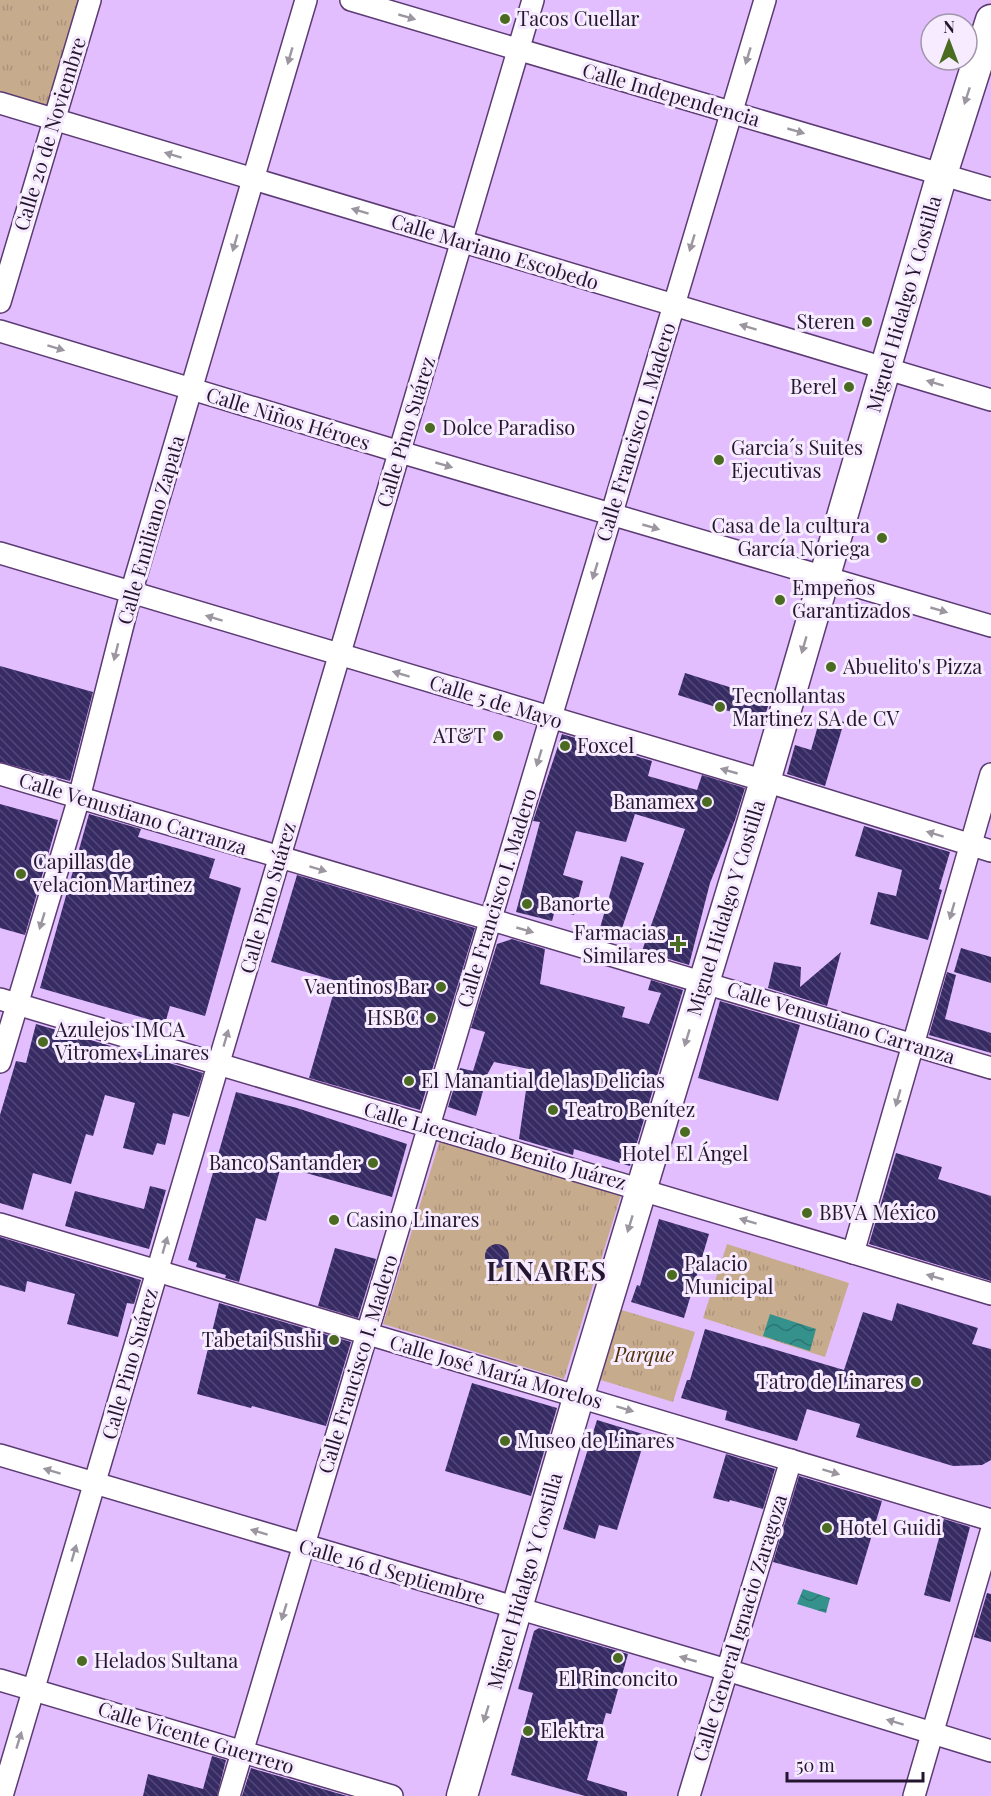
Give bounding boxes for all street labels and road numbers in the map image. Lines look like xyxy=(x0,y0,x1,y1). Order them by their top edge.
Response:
street label: Calle 20 de Noviembre xyxy=(6,33,91,234)
street label: Calle Independencia xyxy=(580,55,763,132)
street label: Miguel Hidalgo Y Costilla xyxy=(859,192,946,415)
street label: Calle Mariano Escobedo xyxy=(388,206,603,295)
street label: Calle Francisco I. Madero xyxy=(588,319,681,544)
street label: Calle Pino Suárez xyxy=(369,353,440,510)
street label: Calle Niños Héroes xyxy=(203,380,374,455)
street label: Calle Emiliano Zapata xyxy=(110,432,190,627)
street label: Calle 5 de Mayo xyxy=(427,668,566,734)
street label: Calle Venustiano Carranza xyxy=(16,765,251,860)
street label: Calle Francisco I. Madero xyxy=(449,785,542,1010)
street label: Miguel Hidalgo Y Costilla xyxy=(679,796,770,1019)
street label: Calle Pino Suárez xyxy=(232,819,301,976)
street label: Calle Venustiano Carranza xyxy=(724,974,959,1069)
street label: Calle Licenciado Benito Juárez xyxy=(361,1094,630,1195)
street label: Calle Francisco I. Madero xyxy=(310,1251,403,1476)
street label: Calle Pino Suárez xyxy=(94,1285,163,1442)
street label: Calle José María Morelos xyxy=(387,1327,606,1414)
street label: Miguel Hidalgo Y Costilla xyxy=(480,1469,567,1692)
street label: Calle General Ignacio Zaragoza xyxy=(685,1491,792,1764)
street label: Calle 16 d Septiembre xyxy=(296,1531,489,1610)
street label: Calle Vicente Guerrero xyxy=(95,1694,298,1779)

